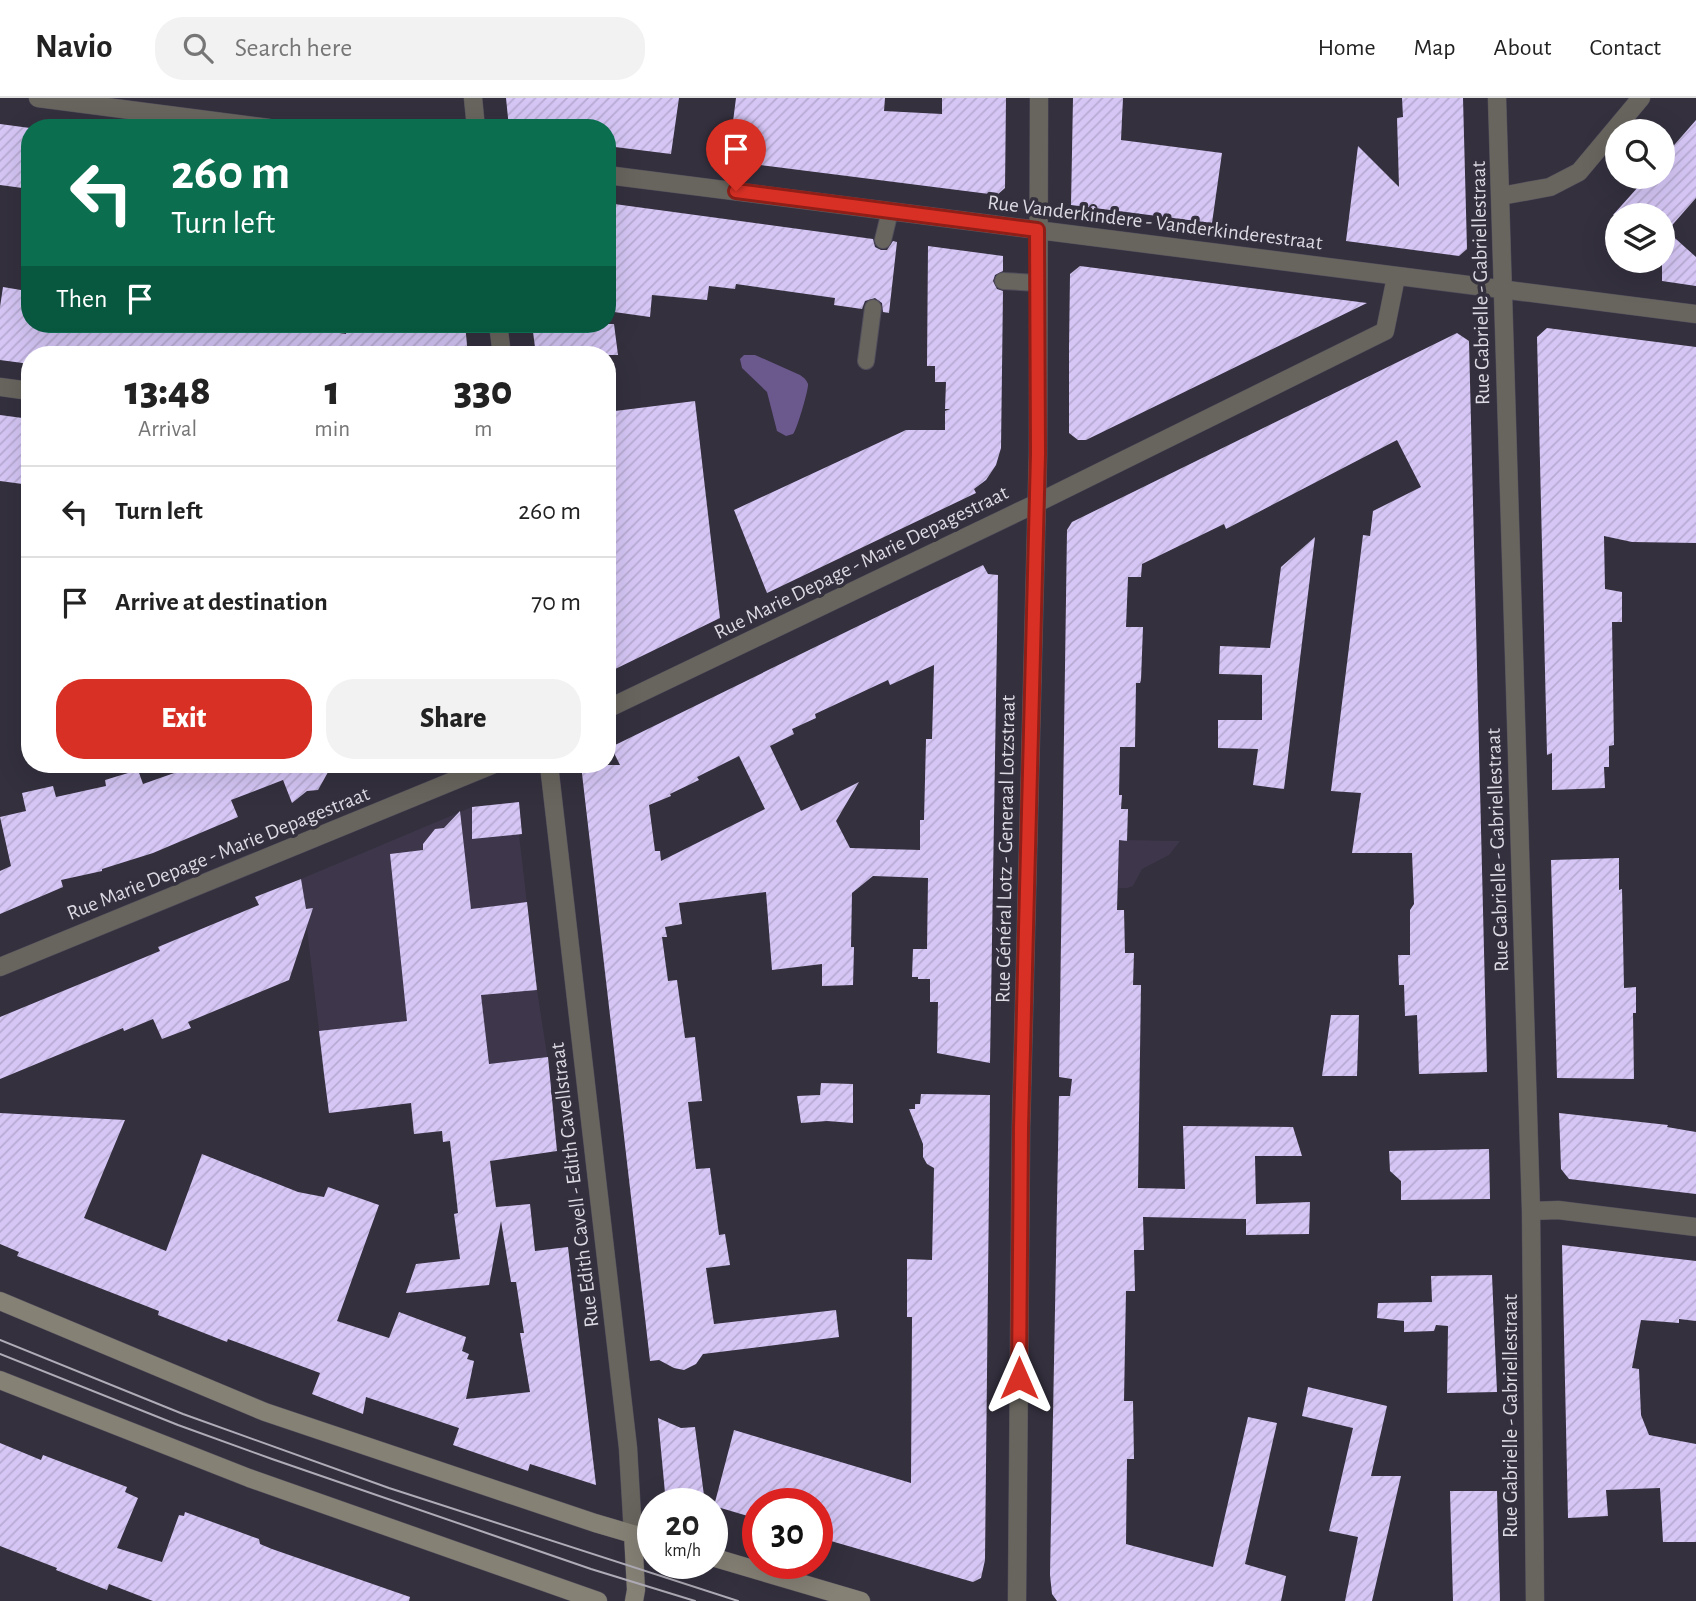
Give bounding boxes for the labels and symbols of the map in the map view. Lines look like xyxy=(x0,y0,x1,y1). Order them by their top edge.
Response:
pin xyxy=(706,119,766,191)
street label: Rue Gabrielle - Gabriellestraat xyxy=(1468,160,1493,405)
street label: Rue Vanderkindere - Vanderkinderestraat xyxy=(986,192,1324,254)
street label: Rue Marie Depage - Marie Depagestraat xyxy=(711,482,1012,643)
street label: Rue Général Lotz - Generaal Lotzstraat xyxy=(992,694,1019,1003)
street label: Rue Gabrielle - Gabriellestraat xyxy=(1483,727,1512,972)
street label: Rue Marie Depage - Marie Depagestraat xyxy=(64,783,373,924)
street label: Rue Edith Cavell - Edith Cavellstraat xyxy=(547,1041,602,1329)
street label: Rue Gabrielle - Gabriellestraat xyxy=(1500,1294,1521,1538)
position arrow xyxy=(982,1341,1056,1415)
speed limit sign: 30 xyxy=(742,1488,833,1579)

